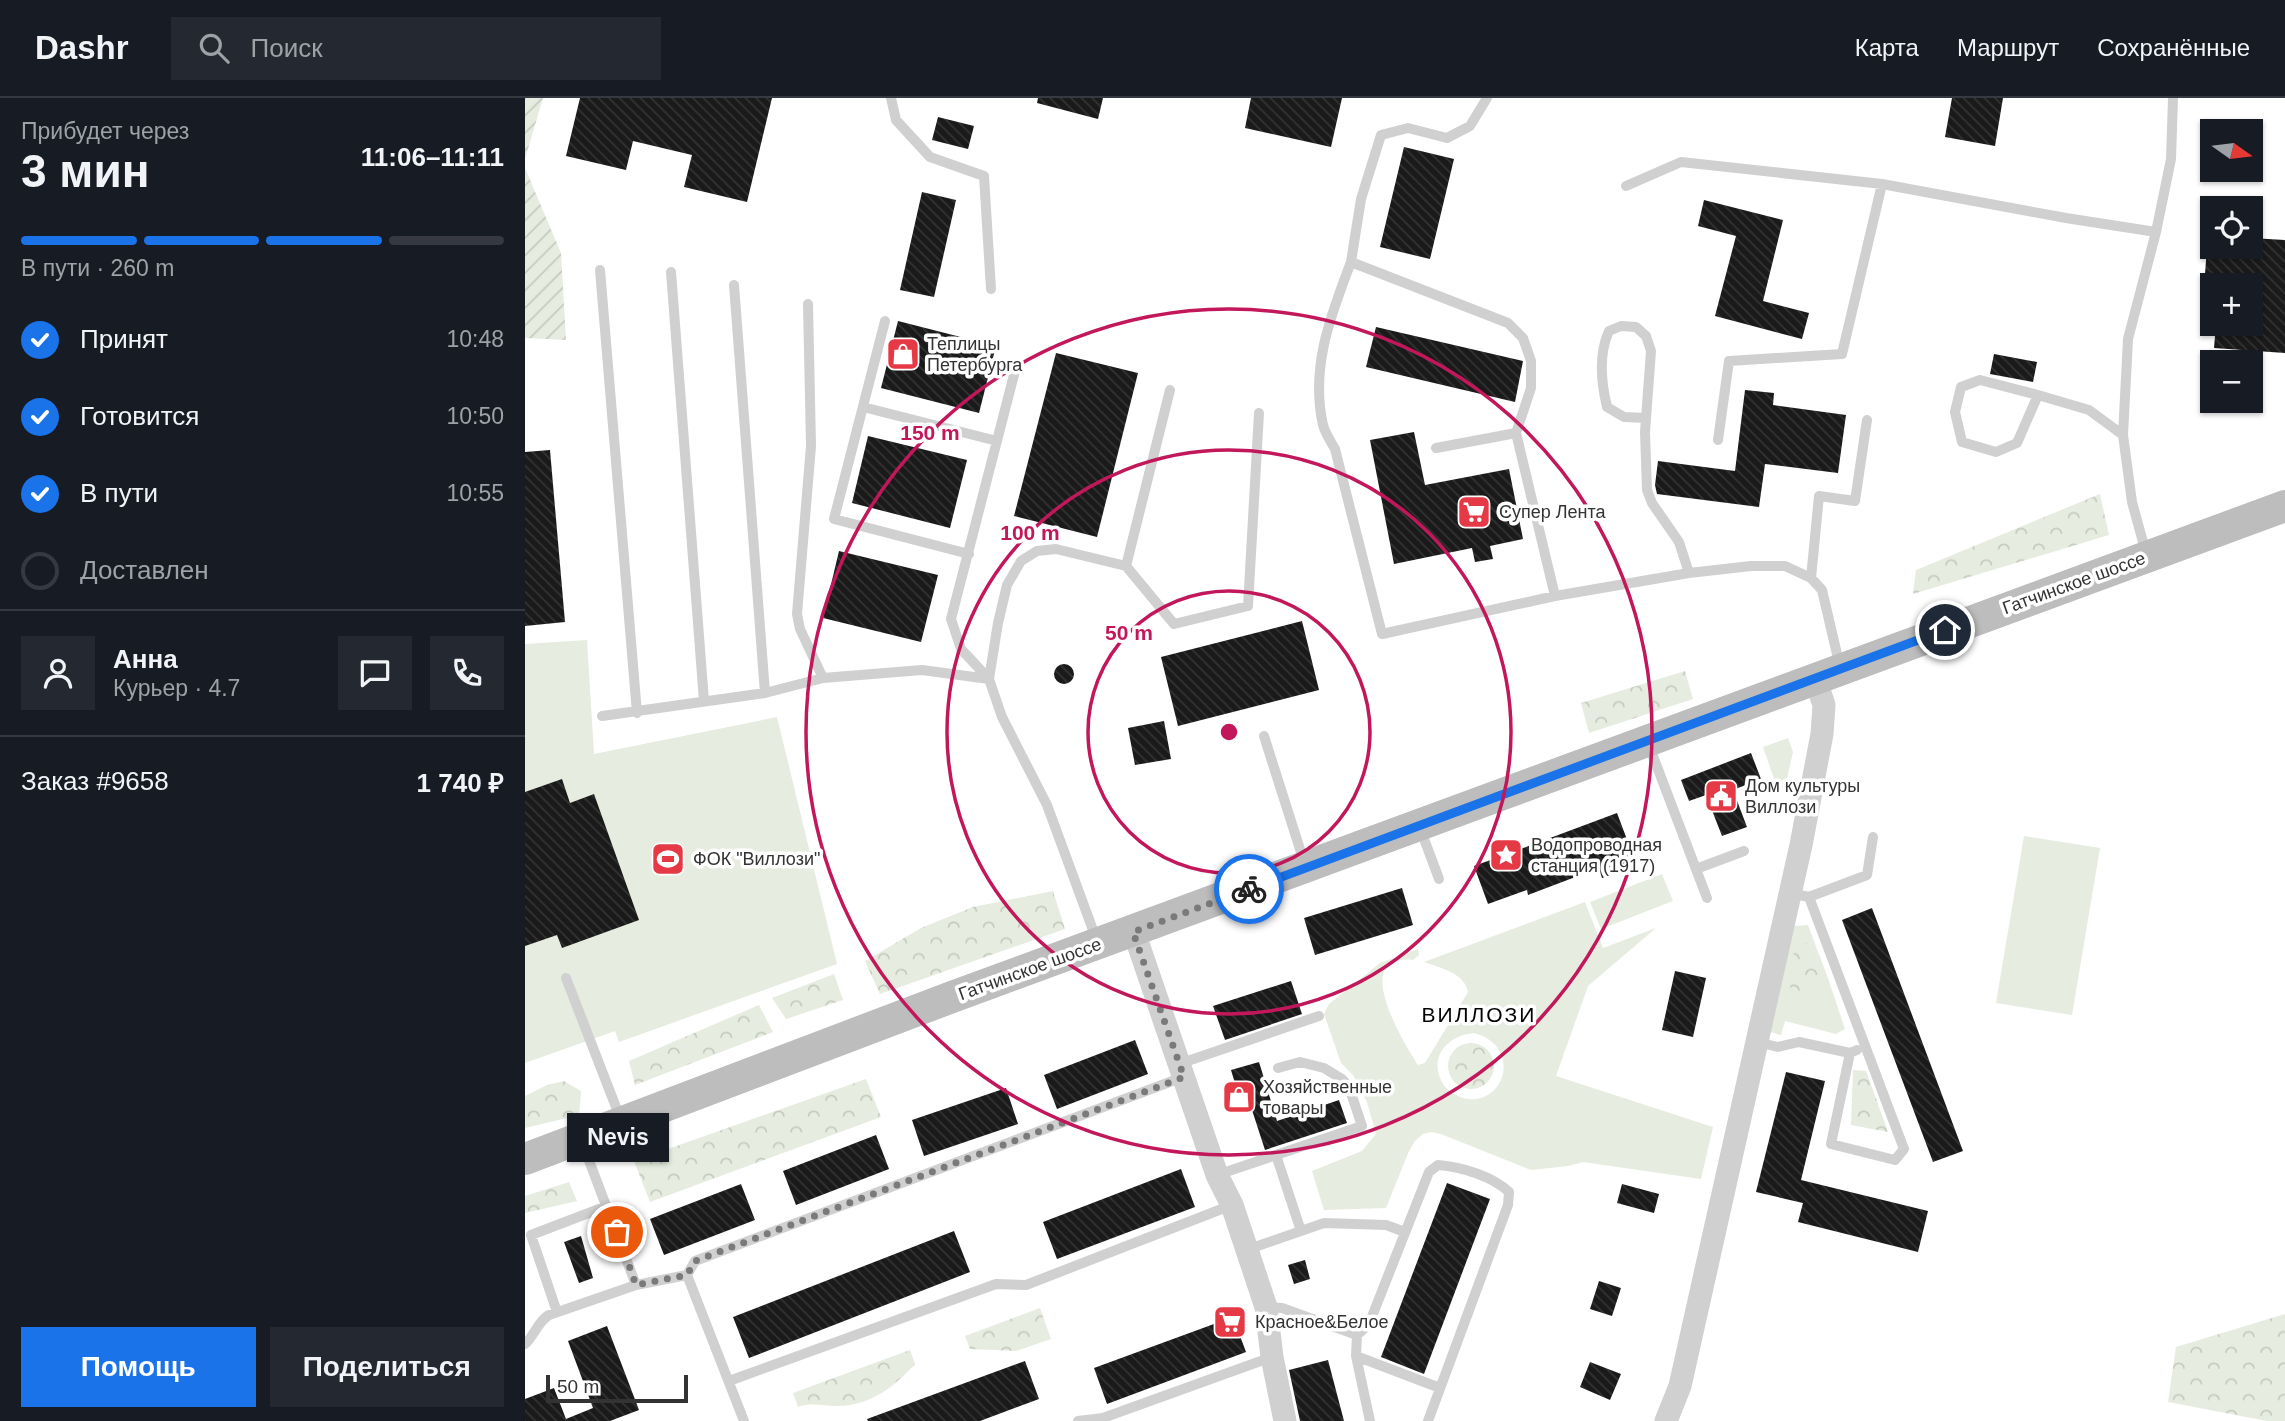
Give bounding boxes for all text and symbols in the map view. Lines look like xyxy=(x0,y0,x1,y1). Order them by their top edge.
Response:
search box xyxy=(171,17,661,80)
text: Dashr xyxy=(35,29,129,66)
icon: search xyxy=(195,29,233,67)
text: Поиск xyxy=(251,33,323,63)
text: Карта xyxy=(1855,34,1919,61)
text: Маршрут xyxy=(1957,34,2059,61)
text: Сохранённые xyxy=(2097,34,2250,61)
text: Прибудет через xyxy=(21,118,189,144)
north arrow xyxy=(2200,119,2263,182)
map controls xyxy=(2200,119,2263,413)
text: 11:06–11:11 xyxy=(361,142,504,172)
text: 3 мин xyxy=(21,145,149,197)
button: locate xyxy=(2200,196,2263,259)
text: В пути · 260 m xyxy=(21,255,174,281)
button: + xyxy=(2200,273,2263,336)
icon: check xyxy=(21,321,59,359)
text: Принят xyxy=(80,324,168,354)
text: 10:48 xyxy=(446,326,504,352)
place label: Теплицы Петербурга xyxy=(927,334,1023,375)
shop icon: Теплицы Петербурга xyxy=(884,335,922,373)
button: − xyxy=(2200,350,2263,413)
icon: check xyxy=(21,398,59,436)
text: Готовится xyxy=(80,401,199,431)
text: 10:50 xyxy=(446,403,504,429)
text: 150 m xyxy=(900,421,960,444)
icon: check xyxy=(21,475,59,513)
text: В пути xyxy=(80,478,158,508)
text: 10:55 xyxy=(446,480,504,506)
supermarket icon: Супер Лента xyxy=(1455,493,1493,531)
place label: Супер Лента xyxy=(1499,502,1607,522)
text: 100 m xyxy=(1000,521,1060,544)
street label: Гатчинское шоссе xyxy=(2000,548,2148,618)
text: Доставлен xyxy=(80,555,209,585)
pin xyxy=(1915,600,1975,660)
icon: home xyxy=(1926,611,1964,649)
text: 50 m xyxy=(1105,621,1153,644)
button: person xyxy=(21,636,95,710)
button: chat xyxy=(338,636,412,710)
button: phone xyxy=(430,636,504,710)
text: Анна xyxy=(113,644,178,674)
text: Курьер · 4.7 xyxy=(113,675,240,701)
centre of rings xyxy=(1217,720,1241,744)
text: Заказ #9658 xyxy=(21,766,169,796)
text: 1 740 ₽ xyxy=(417,768,504,798)
place label: Дом культуры Виллози xyxy=(1745,776,1860,817)
public building icon: Дом культуры Виллози xyxy=(1702,777,1740,815)
place label: Водопроводная станция (1917) xyxy=(1531,835,1662,876)
place icon: Водопроводная станция (1917) xyxy=(1487,836,1525,874)
sports icon: ФОК "Виллози" xyxy=(649,840,687,878)
place label: ФОК "Виллози" xyxy=(693,849,820,869)
courier xyxy=(1214,854,1284,924)
icon: bike xyxy=(1230,870,1268,908)
street label: Гатчинское шоссе xyxy=(956,934,1104,1004)
district label: ВИЛЛОЗИ xyxy=(1422,1003,1536,1026)
place label: Хозяйственные товары xyxy=(1263,1077,1392,1118)
shop icon: Хозяйственные товары xyxy=(1220,1078,1258,1116)
callout: Nevis xyxy=(566,1113,668,1162)
text: Nevis xyxy=(587,1124,649,1150)
pin xyxy=(587,1202,647,1262)
icon: bag xyxy=(598,1213,636,1251)
supermarket icon: Красное&Белое xyxy=(1211,1303,1249,1341)
place label: Красное&Белое xyxy=(1255,1312,1388,1332)
button: Помощь xyxy=(21,1327,256,1407)
button: Поделиться xyxy=(270,1327,504,1407)
scale bar xyxy=(546,1372,688,1404)
text: 50 m xyxy=(557,1376,599,1397)

